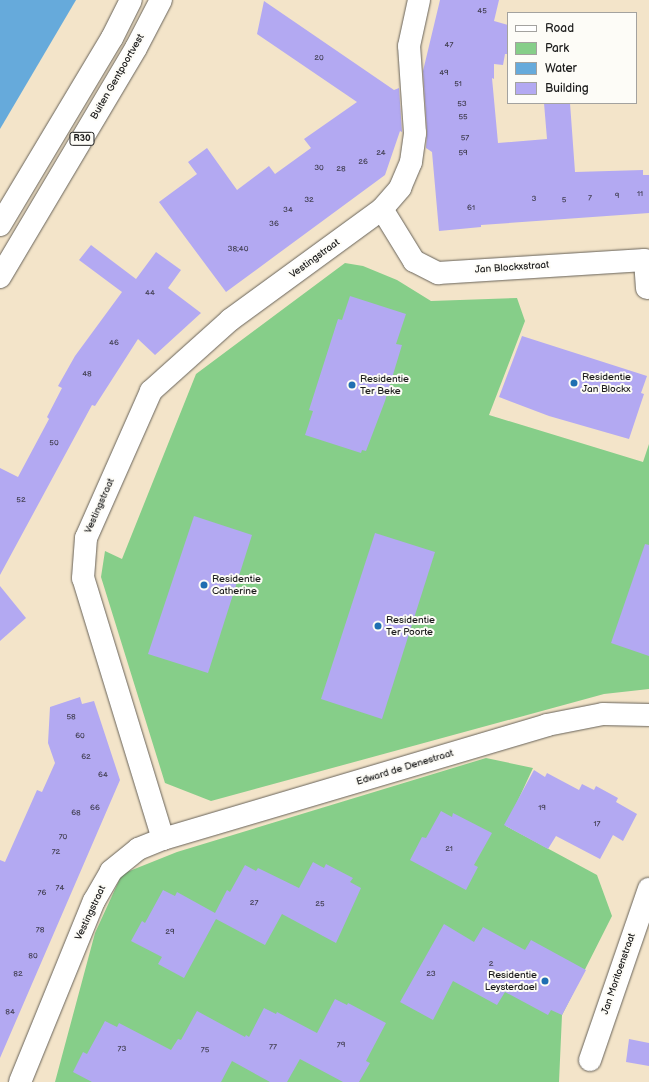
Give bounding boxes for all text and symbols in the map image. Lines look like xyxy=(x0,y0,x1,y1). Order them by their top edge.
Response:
house number: 45 xyxy=(477,6,487,16)
legend xyxy=(507,12,637,104)
text: Road xyxy=(545,21,574,36)
street label: Buiten Gentpoortvest xyxy=(89,32,147,122)
house number: 47 xyxy=(445,40,453,50)
text: Park xyxy=(545,41,569,56)
house number: 20 xyxy=(314,53,324,63)
text: Water xyxy=(545,61,577,76)
house number: 49 xyxy=(439,68,449,78)
house number: 51 xyxy=(454,79,462,89)
text: Building xyxy=(545,81,589,96)
house number: 53 xyxy=(457,99,467,109)
house number: 55 xyxy=(458,112,468,122)
road number: R30 xyxy=(69,132,95,146)
house number: 57 xyxy=(461,133,469,143)
house number: 24 xyxy=(376,148,386,158)
house number: 59 xyxy=(458,148,468,158)
house number: 26 xyxy=(358,157,368,167)
house number: 30 xyxy=(314,163,324,173)
house number: 28 xyxy=(336,164,346,174)
house number: 11 xyxy=(637,189,643,199)
house number: 9 xyxy=(615,191,619,201)
house number: 7 xyxy=(588,193,592,203)
house number: 3 xyxy=(532,194,536,204)
house number: 32 xyxy=(304,195,314,205)
house number: 5 xyxy=(562,195,566,205)
house number: 61 xyxy=(467,203,475,213)
house number: 34 xyxy=(283,205,293,215)
house number: 36 xyxy=(269,219,279,229)
street label: Vestingstraat xyxy=(288,237,342,281)
house number: 38;40 xyxy=(228,244,248,254)
street label: Jan Blockxstraat xyxy=(474,259,550,277)
house number: 44 xyxy=(145,288,155,298)
house number: 46 xyxy=(109,338,119,348)
house number: 48 xyxy=(82,369,92,379)
place label: Residentie Jan Blockx xyxy=(582,371,631,394)
place label: Residentie Ter Beke xyxy=(360,373,409,396)
marker: Residentie Jan Blockx xyxy=(569,378,579,388)
marker: Residentie Ter Beke xyxy=(347,380,357,390)
house number: 50 xyxy=(49,438,59,448)
street label: Vestingstraat xyxy=(83,477,117,535)
house number: 52 xyxy=(16,495,26,505)
place label: Residentie Catherine xyxy=(212,573,261,596)
marker: Residentie Catherine xyxy=(199,580,209,590)
place label: Residentie Ter Poorte xyxy=(386,614,435,638)
marker: Residentie Ter Poorte xyxy=(373,621,383,631)
house number: 58 xyxy=(66,712,76,722)
house number: 60 xyxy=(75,731,85,741)
street label: Edward de Denestraat xyxy=(355,748,455,788)
house number: 62 xyxy=(81,752,91,762)
house number: 64 xyxy=(98,770,108,780)
house number: 66 xyxy=(90,803,100,813)
house number: 19 xyxy=(538,803,546,813)
house number: 68 xyxy=(71,808,81,818)
house number: 17 xyxy=(593,819,601,829)
house number: 70 xyxy=(59,832,67,842)
house number: 21 xyxy=(445,844,453,854)
house number: 72 xyxy=(52,847,60,857)
house number: 74 xyxy=(56,883,64,893)
street label: Vestingstraat xyxy=(73,884,109,942)
house number: 76 xyxy=(38,888,46,898)
house number: 27 xyxy=(250,898,258,908)
house number: 25 xyxy=(315,899,325,909)
house number: 78 xyxy=(36,925,44,935)
house number: 29 xyxy=(165,927,175,937)
street label: Jan Moritoenstraat xyxy=(599,932,639,1016)
house number: 80 xyxy=(28,951,38,961)
house number: 2 xyxy=(489,959,493,969)
house number: 82 xyxy=(13,969,23,979)
house number: 23 xyxy=(426,969,436,979)
place label: Residentie Leysterdael xyxy=(485,969,537,992)
marker: Residentie Leysterdael xyxy=(540,976,550,986)
house number: 84 xyxy=(5,1007,15,1017)
house number: 79 xyxy=(337,1040,345,1050)
house number: 77 xyxy=(269,1042,277,1052)
house number: 73 xyxy=(118,1044,126,1054)
house number: 75 xyxy=(201,1045,209,1055)

